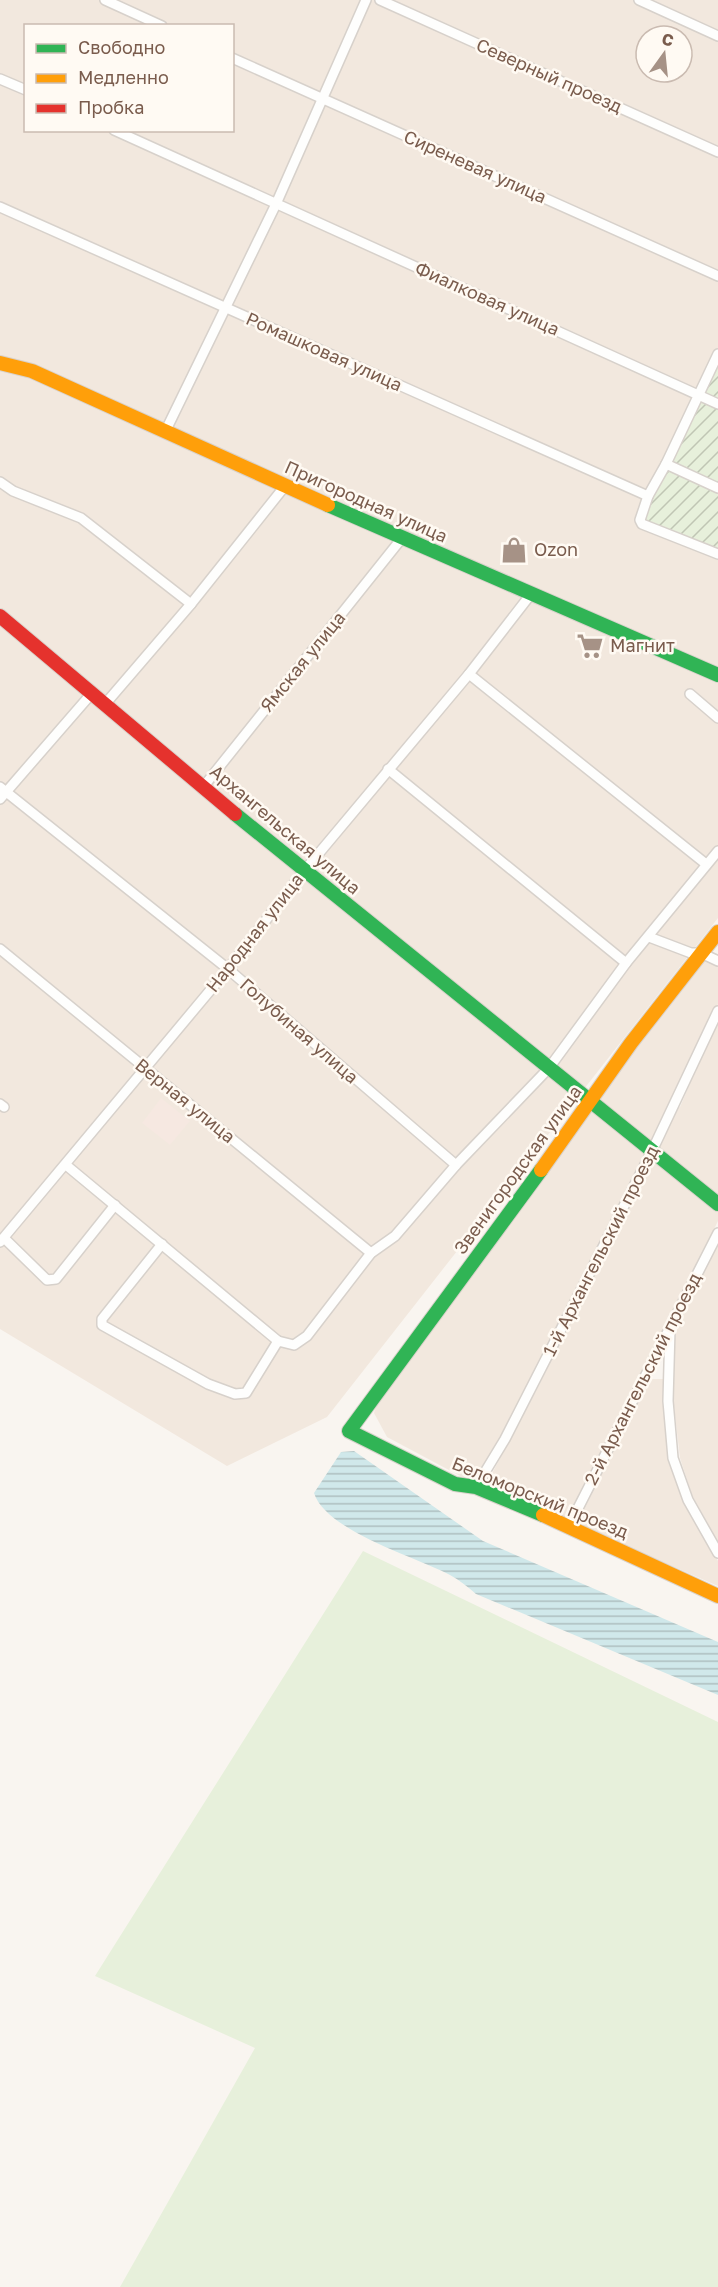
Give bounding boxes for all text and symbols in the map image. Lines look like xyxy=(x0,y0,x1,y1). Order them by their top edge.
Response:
legend xyxy=(24,24,234,132)
north arrow xyxy=(634,24,694,84)
text: С xyxy=(660,28,676,51)
street label: Северный проезд xyxy=(473,33,626,117)
text: Свободно xyxy=(78,36,165,58)
text: Медленно xyxy=(78,66,169,88)
text: Пробка xyxy=(78,96,144,118)
street label: Сиреневая улица xyxy=(401,125,550,207)
street label: Фиалковая улица xyxy=(412,256,563,340)
street label: Ромашковая улица xyxy=(243,307,406,395)
street label: Пригородная улица xyxy=(282,455,451,547)
shop icon: Ozon xyxy=(499,535,529,565)
place label: Ozon xyxy=(534,538,578,560)
street label: Ямская улица xyxy=(255,607,349,716)
supermarket icon: Магнит xyxy=(575,631,605,661)
place label: Магнит xyxy=(610,634,675,656)
street label: Архангельская улица xyxy=(206,760,365,899)
street label: Народная улица xyxy=(201,868,308,996)
street label: Голубиная улица xyxy=(236,973,363,1088)
street label: Верная улица xyxy=(131,1053,240,1147)
street label: Звенигородская улица xyxy=(449,1081,586,1258)
street label: 1-й Архангельский проезд xyxy=(537,1142,663,1359)
street label: 2-й Архангельский проезд xyxy=(579,1269,705,1488)
street label: Беломорский проезд xyxy=(449,1452,632,1543)

